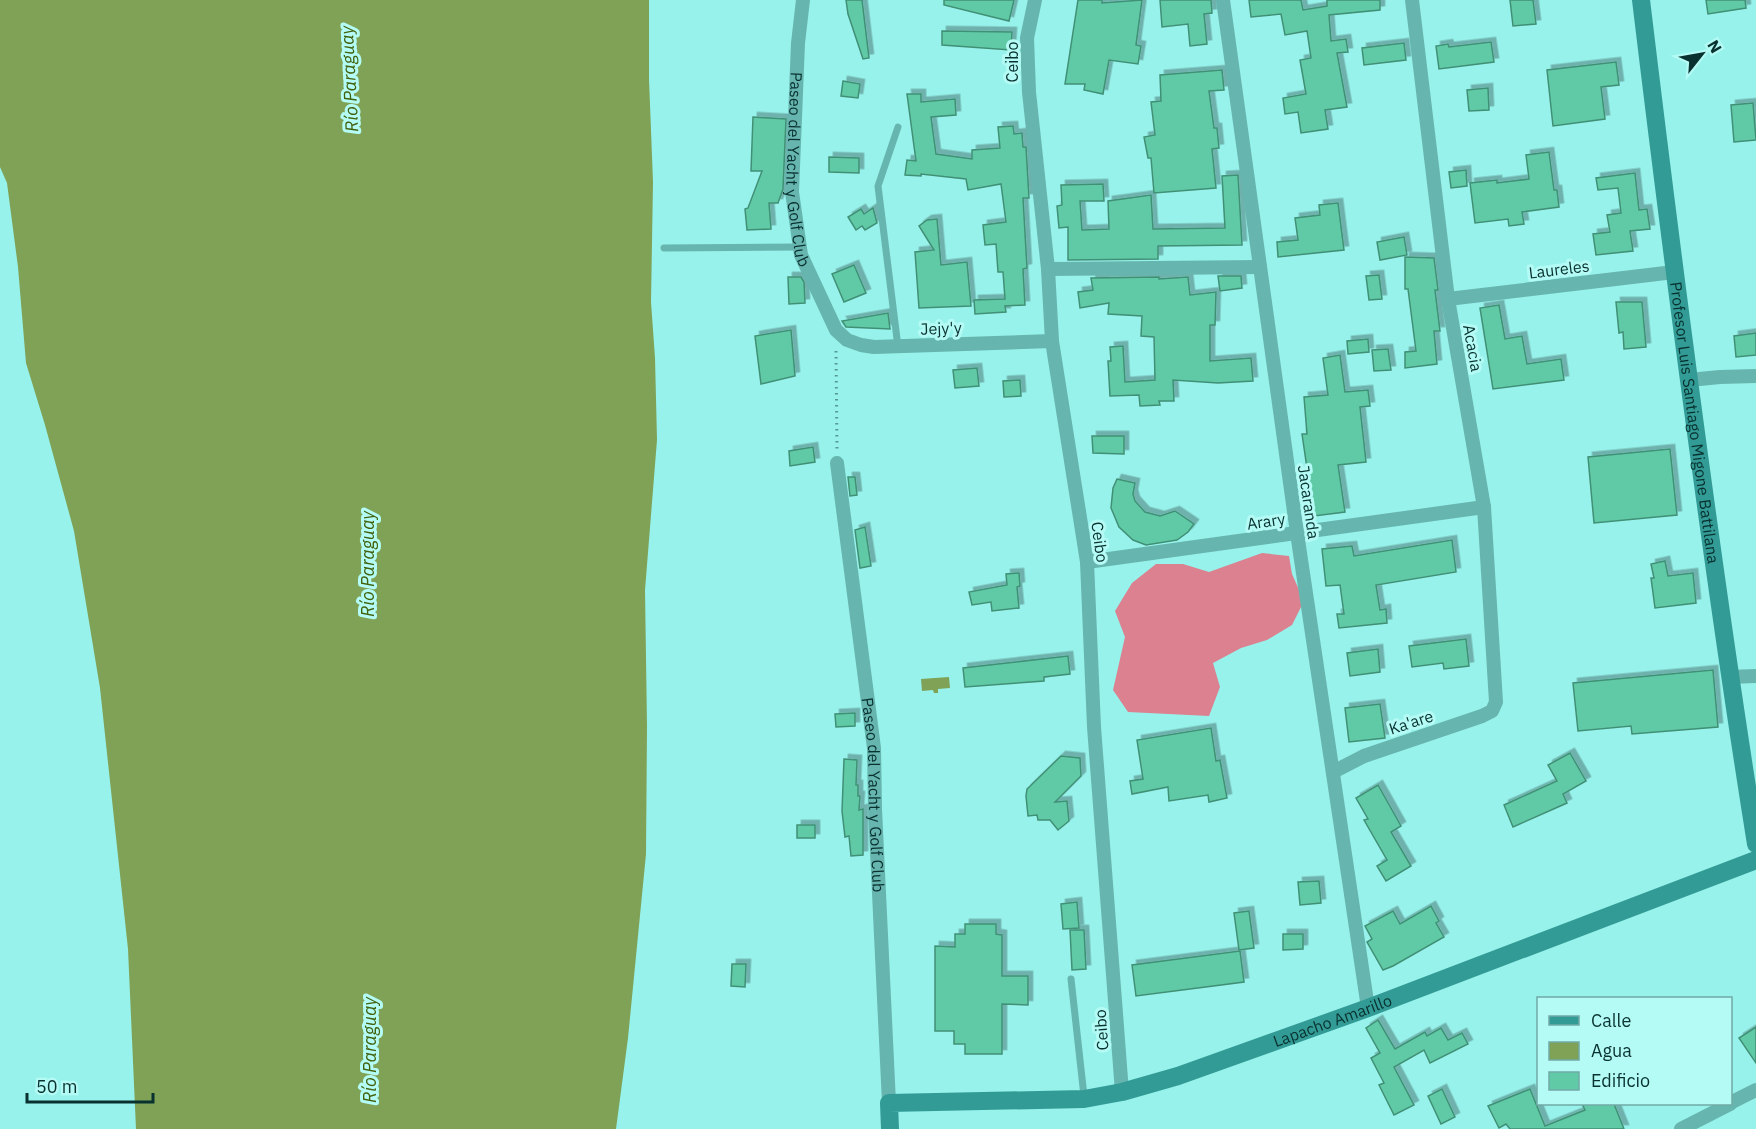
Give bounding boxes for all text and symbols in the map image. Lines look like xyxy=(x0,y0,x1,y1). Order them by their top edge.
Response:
water label: Río Paraguay xyxy=(335,24,363,133)
north arrow xyxy=(1672,24,1732,84)
text: N xyxy=(1703,36,1726,56)
street label: Ceibo xyxy=(1002,41,1022,82)
street label: Paseo del Yacht y Golf Club xyxy=(782,72,815,270)
street label: Laureles xyxy=(1527,255,1591,283)
street label: Profesor Luis Santiago Migone Battilana xyxy=(1666,281,1724,565)
street label: Jejy'y xyxy=(920,317,962,339)
street label: Acacia xyxy=(1459,323,1487,374)
street label: Jacaranda xyxy=(1294,464,1324,541)
street label: Arary xyxy=(1245,508,1287,534)
water label: Río Paraguay xyxy=(356,510,379,617)
street label: Ceibo xyxy=(1087,520,1113,564)
street label: Paseo del Yacht y Golf Club xyxy=(858,696,889,893)
street label: Ka'are xyxy=(1386,705,1436,738)
street label: Lapacho Amarillo xyxy=(1270,990,1395,1051)
water label: Río Paraguay xyxy=(358,996,381,1103)
legend xyxy=(1537,997,1732,1105)
street label: Ceibo xyxy=(1090,1009,1112,1051)
text: Calle xyxy=(1591,1009,1631,1032)
text: Agua xyxy=(1591,1039,1632,1062)
scale bar xyxy=(27,1066,153,1104)
text: Edificio xyxy=(1591,1069,1650,1092)
text: 50 m xyxy=(36,1075,78,1098)

